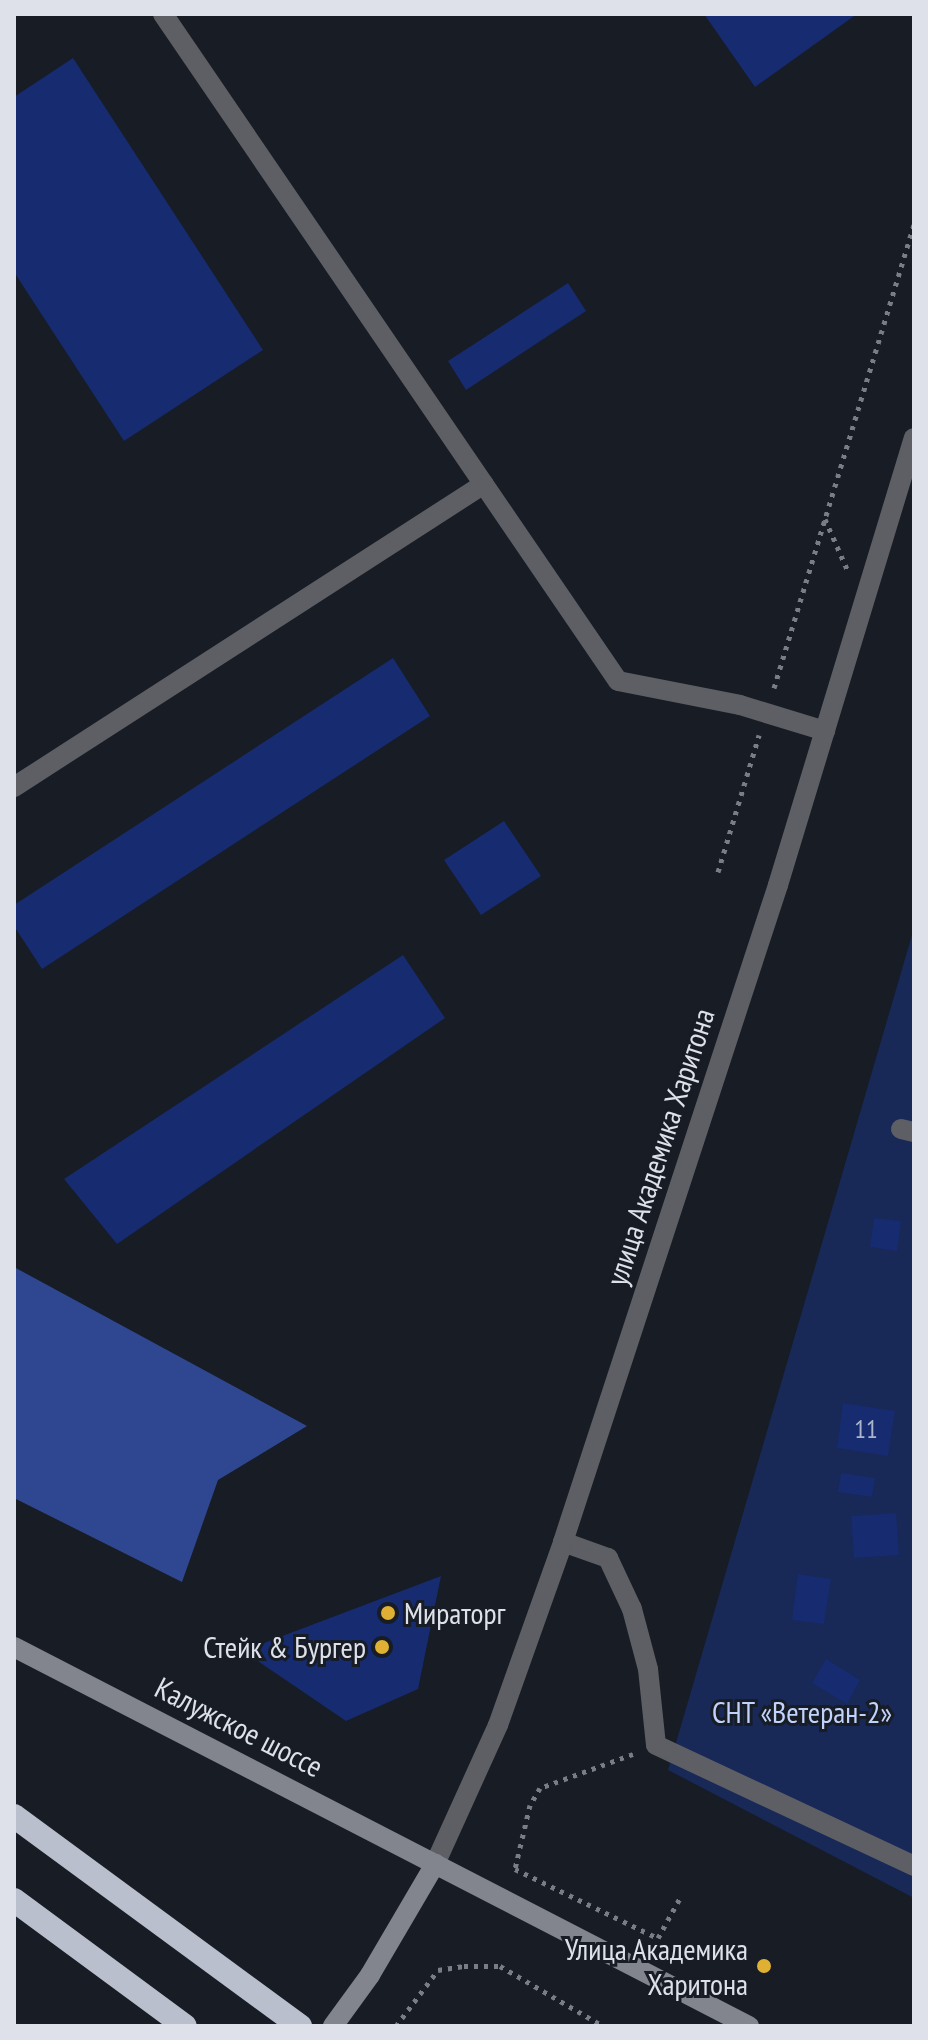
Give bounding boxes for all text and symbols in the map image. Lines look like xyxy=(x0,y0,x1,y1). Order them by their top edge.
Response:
street label: улица Академика Харитона xyxy=(598,1003,722,1291)
house number: 11 xyxy=(854,1413,878,1445)
place label: Мираторг xyxy=(404,1595,505,1631)
marker: Мираторг xyxy=(379,1604,397,1622)
place label: Стейк & Бургер xyxy=(203,1629,366,1665)
marker: Стейк & Бургер xyxy=(373,1638,391,1656)
street label: Калужское шоссе xyxy=(149,1669,329,1785)
park label: СНТ «Ветеран-2» xyxy=(711,1694,893,1730)
place label: Улица Академика Харитона xyxy=(564,1931,748,2002)
marker: Улица Академика Харитона xyxy=(755,1957,773,1975)

